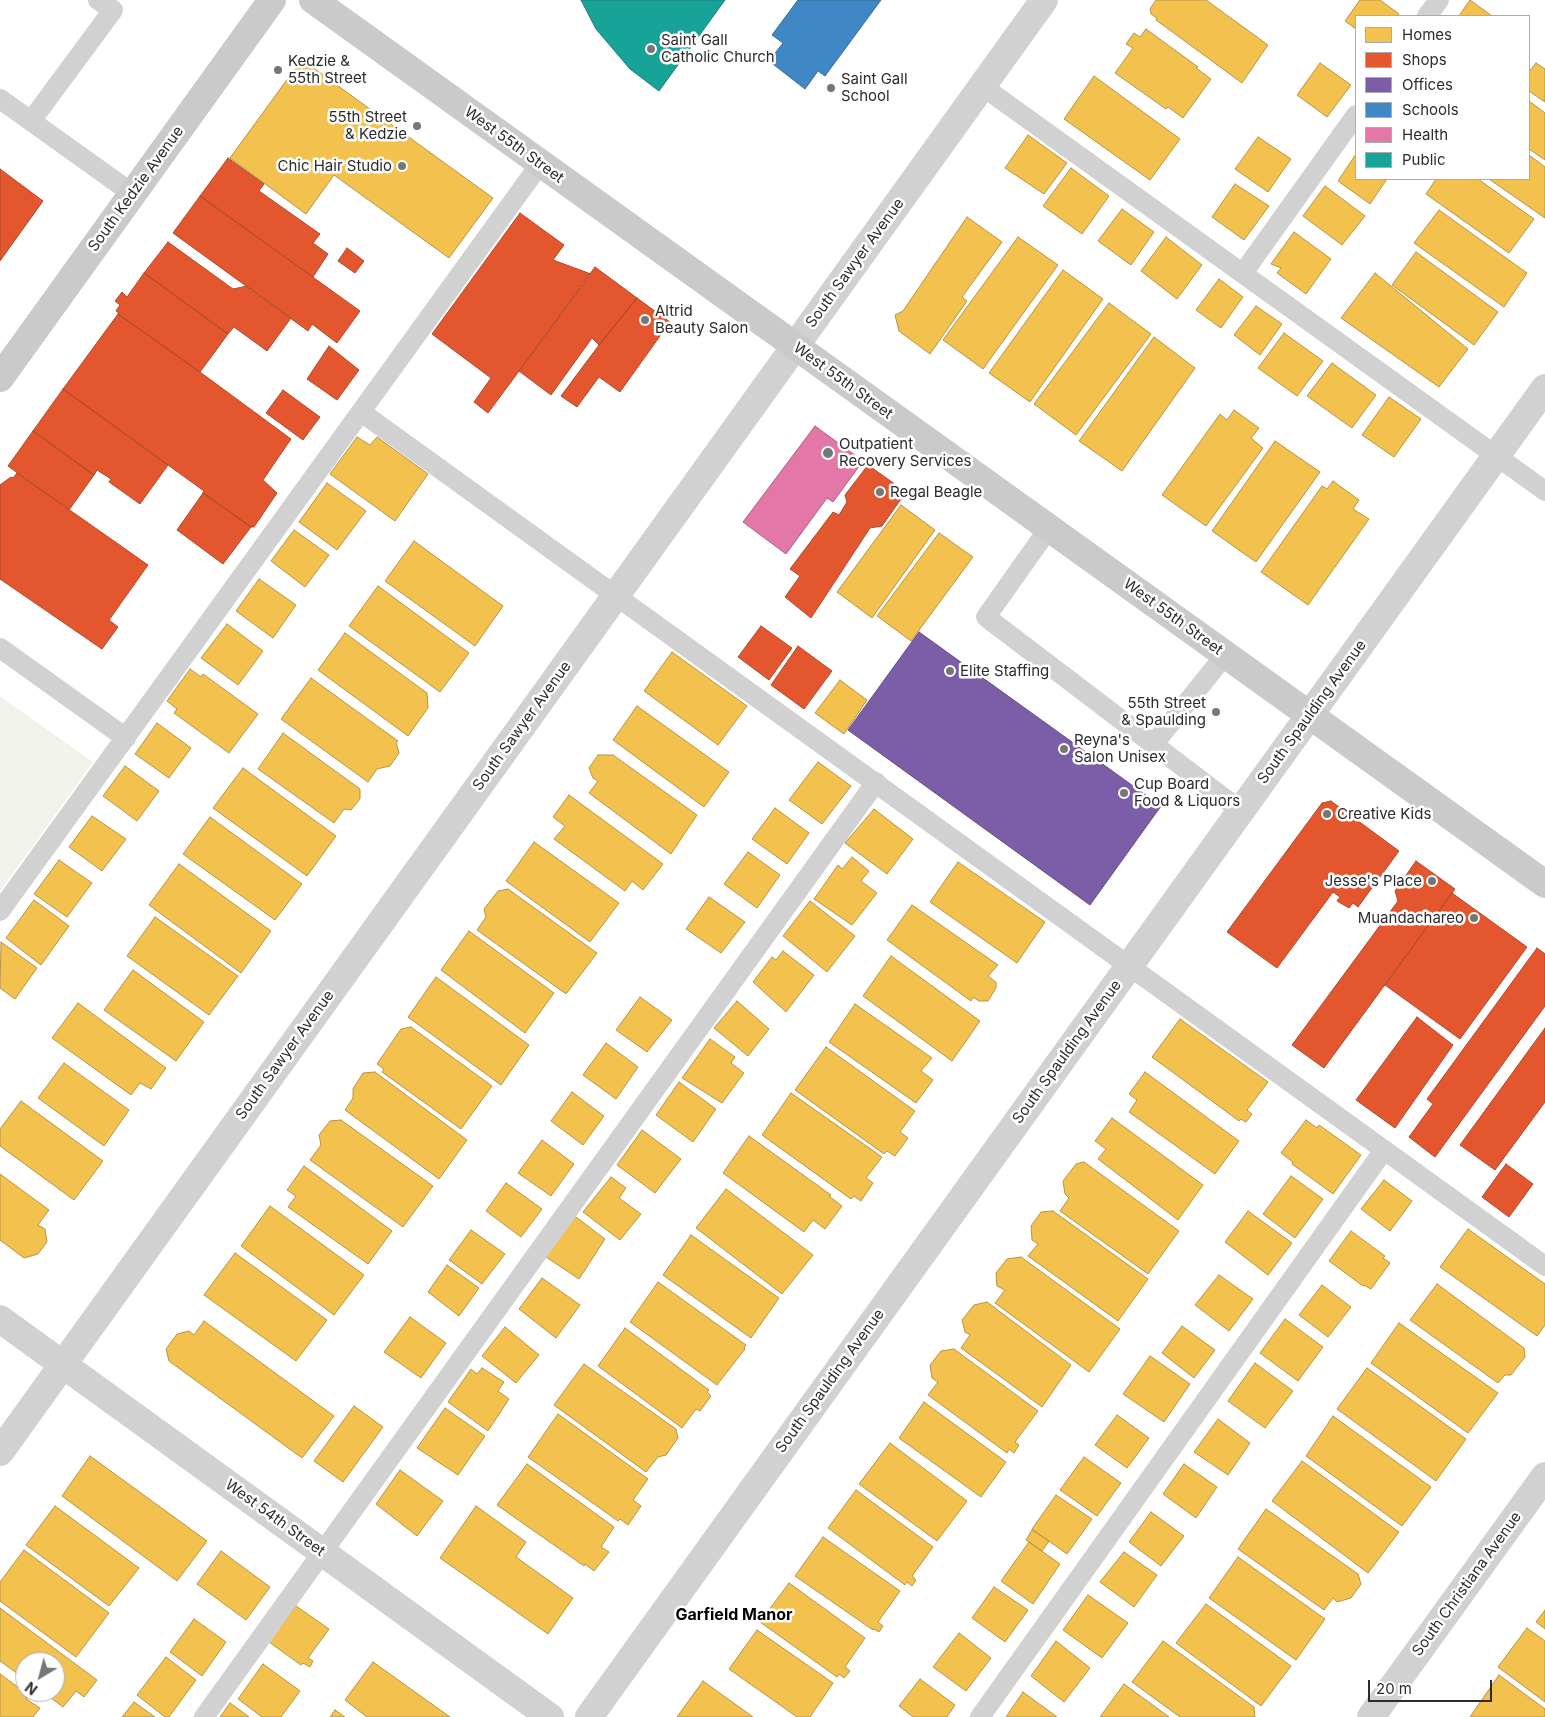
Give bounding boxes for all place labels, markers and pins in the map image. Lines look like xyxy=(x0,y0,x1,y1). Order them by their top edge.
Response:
place label: Saint Gall Catholic Church xyxy=(661,31,775,66)
marker: Saint Gall Catholic Church xyxy=(645,43,657,55)
place label: Kedzie & 55th Street xyxy=(288,52,367,87)
marker: Kedzie & 55th Street xyxy=(272,64,284,76)
place label: Saint Gall School xyxy=(841,70,908,105)
marker: Saint Gall School xyxy=(825,82,837,94)
place label: 55th Street & Kedzie xyxy=(328,108,407,143)
marker: 55th Street & Kedzie xyxy=(411,120,423,132)
place label: Chic Hair Studio xyxy=(277,157,392,175)
marker: Chic Hair Studio xyxy=(396,160,408,172)
place label: Altrid Beauty Salon xyxy=(655,302,748,337)
marker: Altrid Beauty Salon xyxy=(639,314,651,326)
place label: Outpatient Recovery Services xyxy=(839,435,971,470)
marker: Outpatient Recovery Services xyxy=(821,446,835,460)
place label: Regal Beagle xyxy=(890,483,982,501)
marker: Regal Beagle xyxy=(874,486,886,498)
place label: Elite Staffing xyxy=(960,662,1049,680)
marker: Elite Staffing xyxy=(944,665,956,677)
place label: 55th Street & Spaulding xyxy=(1121,694,1206,729)
marker: 55th Street & Spaulding xyxy=(1210,706,1222,718)
place label: Reyna's Salon Unisex xyxy=(1074,731,1166,766)
marker: Reyna's Salon Unisex xyxy=(1058,743,1070,755)
place label: Cup Board Food & Liquors xyxy=(1134,775,1240,810)
marker: Cup Board Food & Liquors xyxy=(1118,787,1130,799)
place label: Creative Kids xyxy=(1337,805,1431,823)
marker: Creative Kids xyxy=(1321,808,1333,820)
place label: Jesse's Place xyxy=(1325,872,1422,890)
marker: Jesse's Place xyxy=(1426,875,1438,887)
place label: Muandachareo xyxy=(1358,909,1464,927)
marker: Muandachareo xyxy=(1468,912,1480,924)

